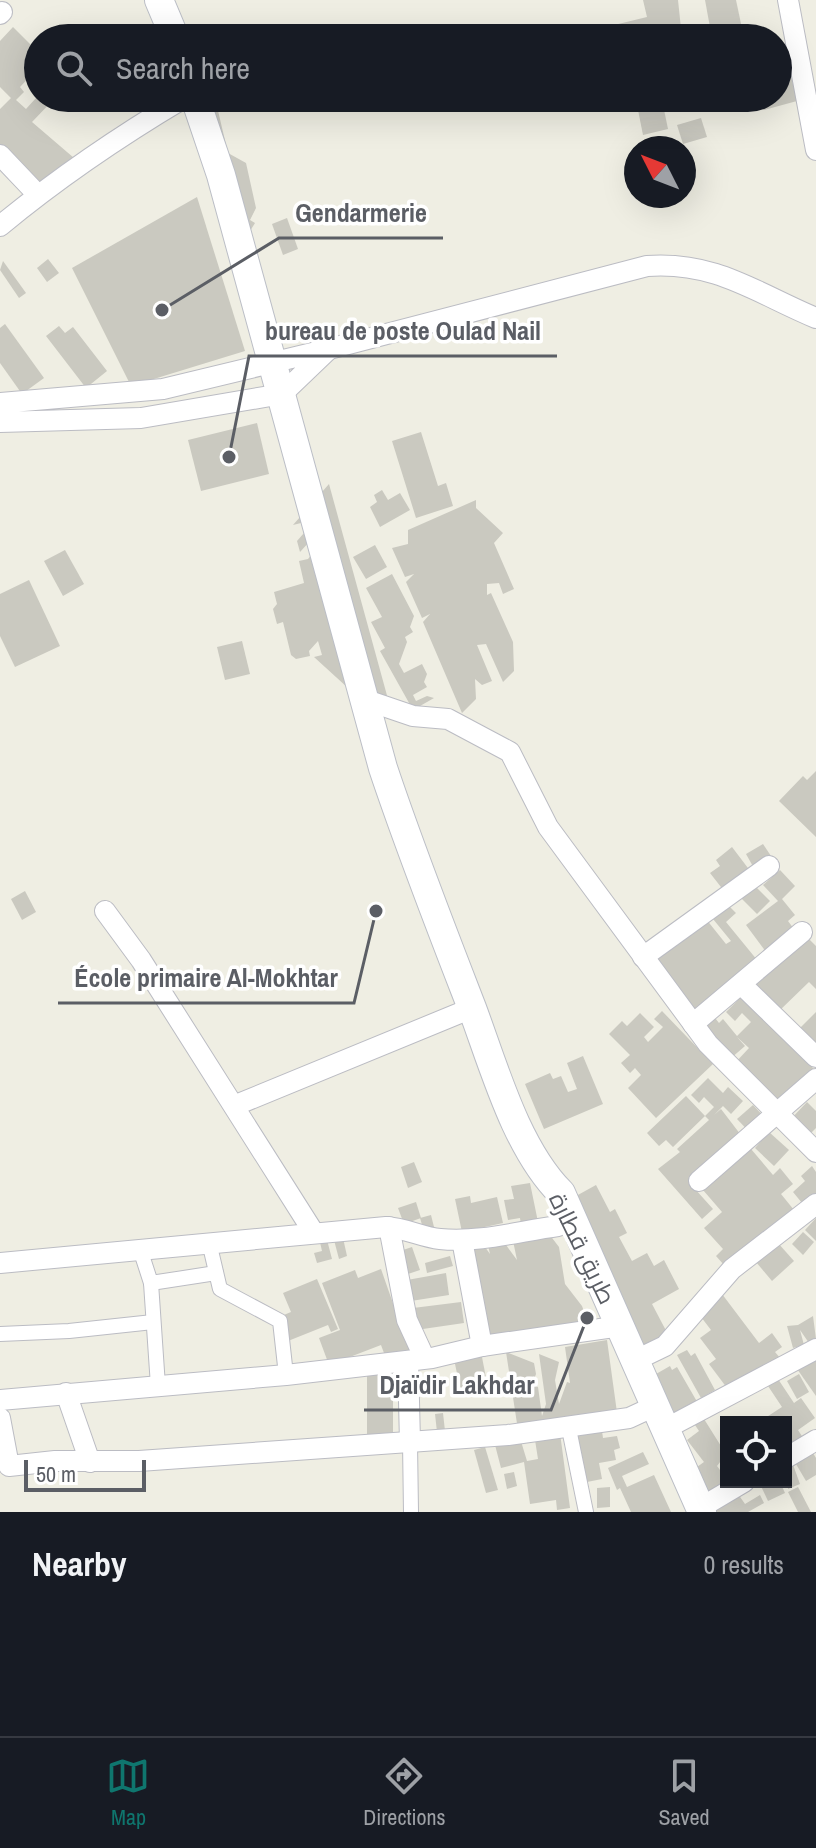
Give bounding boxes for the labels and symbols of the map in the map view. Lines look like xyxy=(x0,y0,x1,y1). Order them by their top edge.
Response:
north arrow xyxy=(624,136,696,208)
callout: Gendarmerie xyxy=(279,188,443,238)
text: Gendarmerie xyxy=(295,195,427,230)
callout: bureau de poste Oulad Nail xyxy=(249,306,557,356)
text: bureau de poste Oulad Nail xyxy=(265,313,541,348)
callout: École primaire Al-Mokhtar xyxy=(58,953,354,1003)
text: École primaire Al-Mokhtar xyxy=(74,960,338,995)
street label: طريق قطارة xyxy=(542,1187,624,1309)
callout: Djaïdir Lakhdar xyxy=(364,1360,551,1410)
text: Djaïdir Lakhdar xyxy=(379,1367,535,1402)
scale bar xyxy=(24,1456,146,1492)

